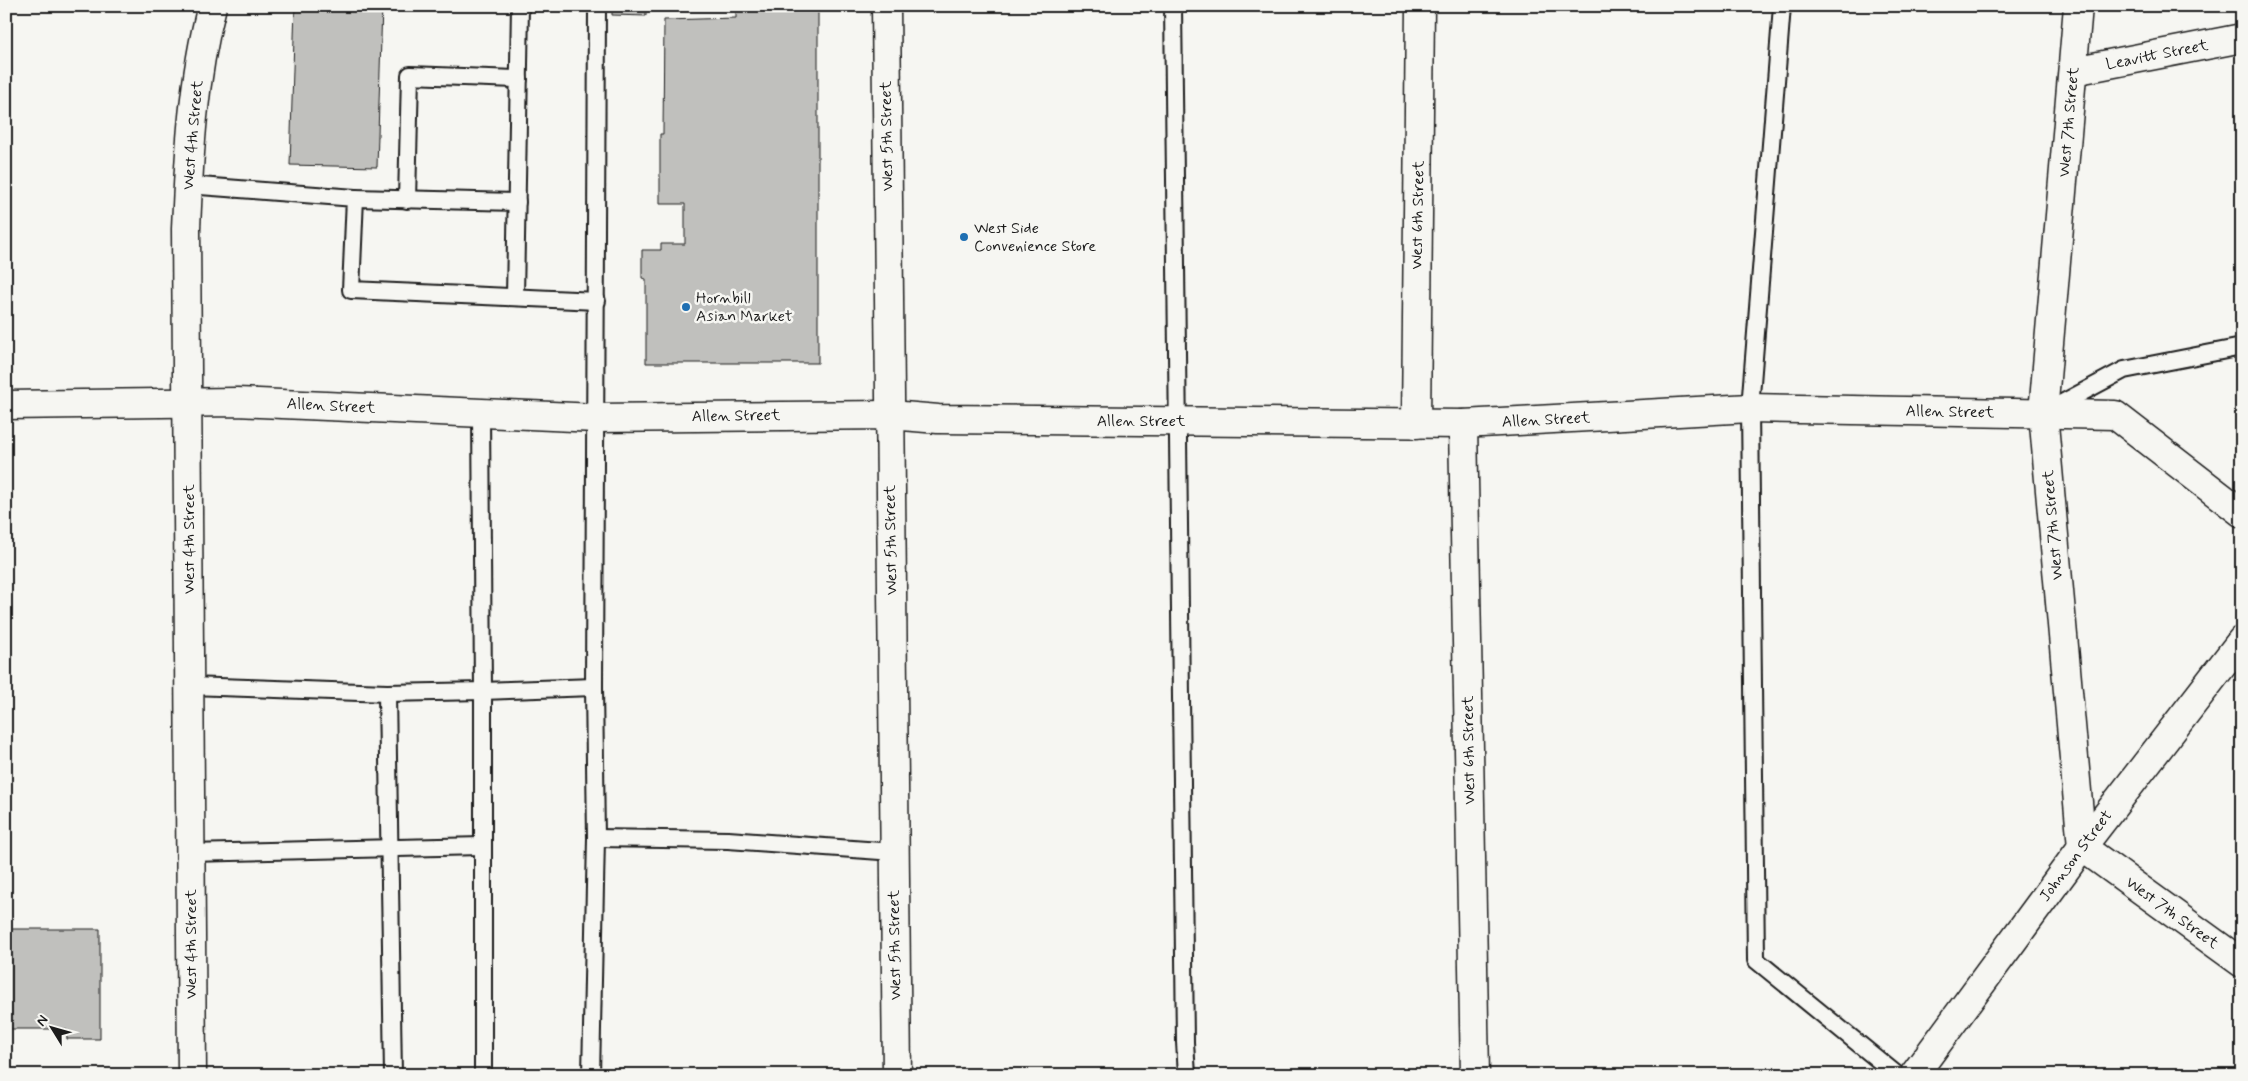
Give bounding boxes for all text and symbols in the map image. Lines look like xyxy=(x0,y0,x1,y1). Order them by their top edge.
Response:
street label: Leavitt Street xyxy=(2104,35,2210,75)
street label: West 7th Street xyxy=(2054,65,2084,178)
street label: West 4th Street xyxy=(178,79,208,191)
street label: West 5th Street xyxy=(876,80,898,191)
street label: West 6th Street xyxy=(1407,160,1429,270)
place label: West Side Convenience Store xyxy=(974,218,1096,257)
marker: West Side Convenience Store xyxy=(958,231,970,243)
place label: Hornbill Asian Market xyxy=(696,288,793,327)
marker: Hornbill Asian Market xyxy=(680,301,692,313)
street label: Allen Street xyxy=(286,393,376,419)
street label: Allen Street xyxy=(1905,401,1995,423)
street label: Allen Street xyxy=(691,405,781,427)
street label: Allen Street xyxy=(1501,407,1591,433)
street label: Allen Street xyxy=(1097,411,1186,432)
street label: West 7th Street xyxy=(2038,468,2068,581)
street label: West 4th Street xyxy=(179,483,200,594)
street label: West 5th Street xyxy=(880,484,902,595)
street label: West 6th Street xyxy=(1458,695,1480,805)
street label: Johnson Street xyxy=(2035,806,2118,906)
street label: West 7th Street xyxy=(2121,872,2223,954)
street label: West 4th Street xyxy=(181,888,202,999)
street label: West 5th Street xyxy=(884,889,906,1000)
north arrow xyxy=(28,1004,78,1054)
text: N xyxy=(32,1012,52,1030)

